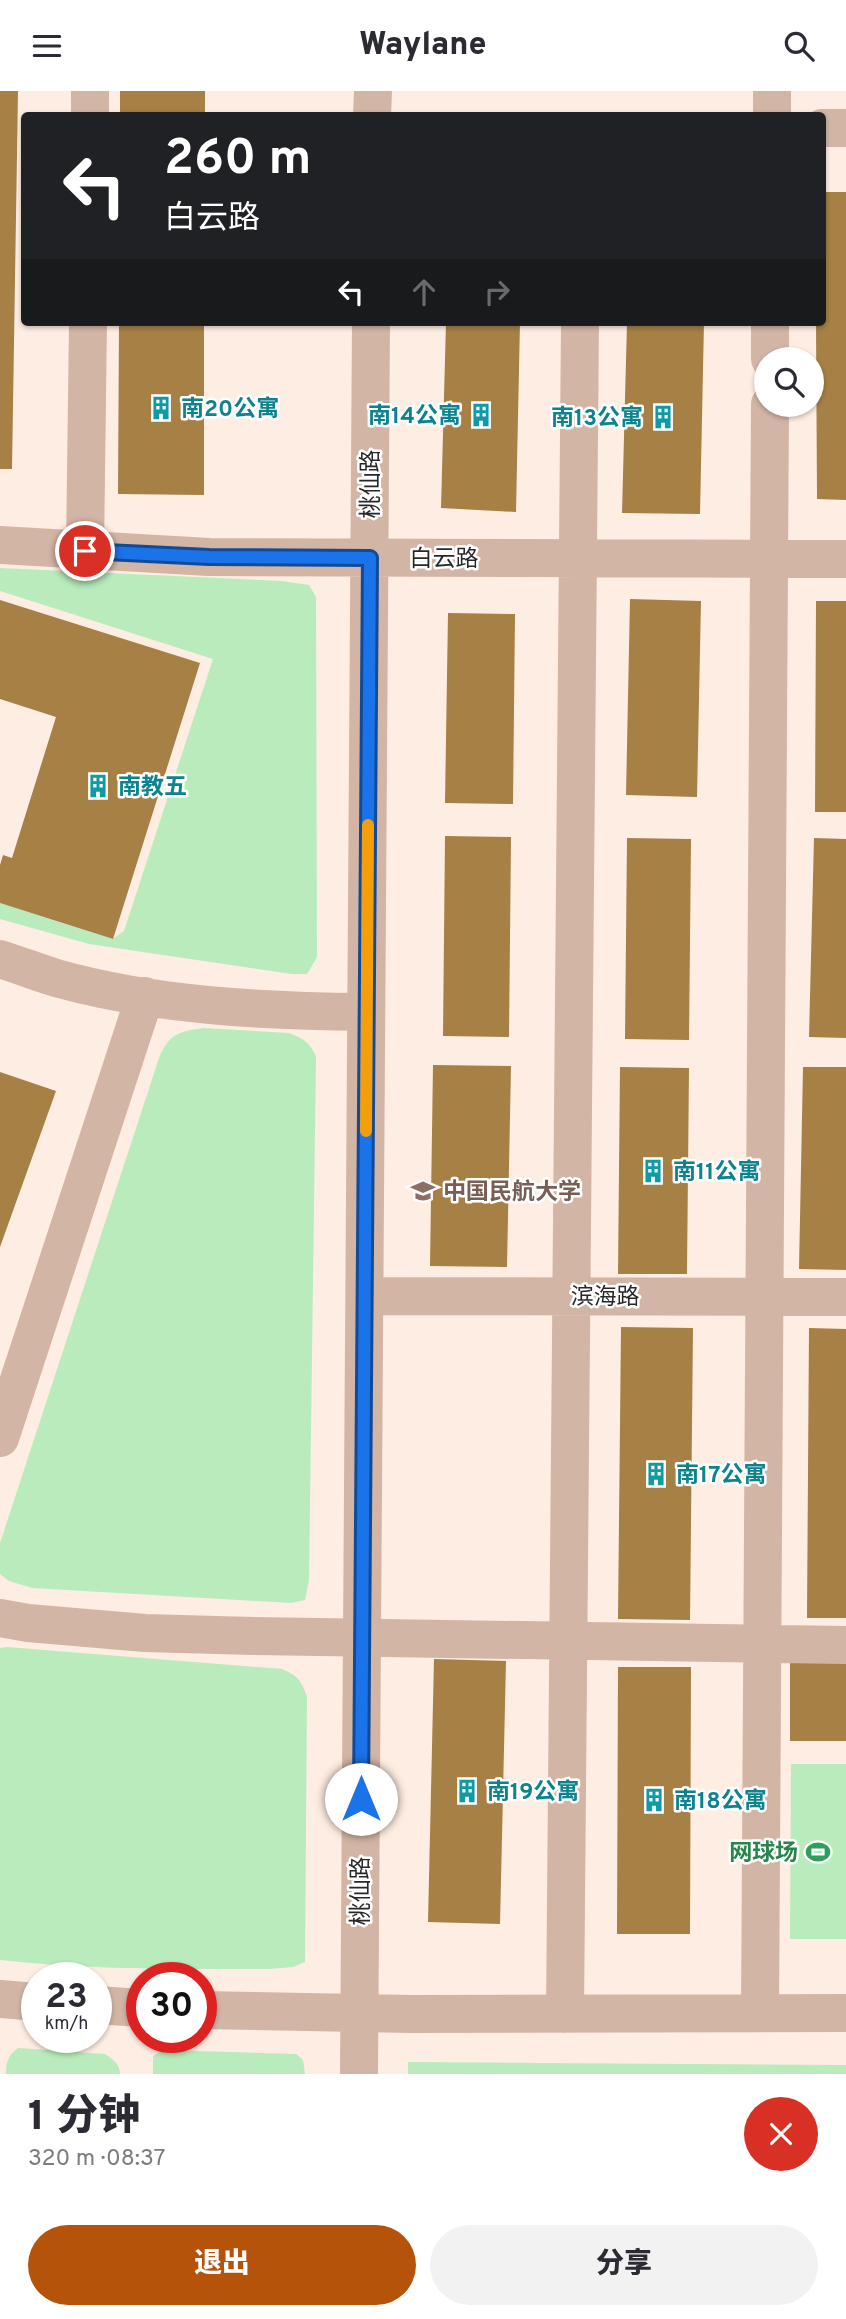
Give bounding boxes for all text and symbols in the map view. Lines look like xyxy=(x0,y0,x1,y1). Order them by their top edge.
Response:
text: Waylane xyxy=(359,26,487,66)
icon: menu xyxy=(28,27,66,65)
icon: search xyxy=(780,27,818,65)
text: 260 m xyxy=(164,130,311,192)
icon: left xyxy=(49,140,140,231)
text: 白云路 xyxy=(164,200,260,240)
icon: left xyxy=(332,273,370,311)
icon: ahead xyxy=(405,273,443,311)
icon: right xyxy=(478,273,516,311)
map controls xyxy=(754,347,824,417)
button: search xyxy=(754,347,824,417)
building icon: 南20公寓 xyxy=(147,394,175,422)
place label: 南20公寓 xyxy=(181,396,279,425)
building icon: 南14公寓 xyxy=(467,401,495,429)
place label: 南14公寓 xyxy=(368,403,461,432)
building icon: 南13公寓 xyxy=(649,403,677,431)
place label: 南13公寓 xyxy=(551,405,643,434)
street label: 桃仙路 xyxy=(358,450,387,519)
pin xyxy=(55,521,115,581)
icon: arrive xyxy=(66,532,104,570)
street label: 白云路 xyxy=(410,546,479,575)
building icon: 南教五 xyxy=(84,772,112,800)
place label: 南教五 xyxy=(118,774,187,803)
building icon: 南11公寓 xyxy=(639,1157,667,1185)
place label: 南11公寓 xyxy=(673,1159,760,1188)
school or university icon: 中国民航大学 xyxy=(409,1177,437,1205)
place label: 中国民航大学 xyxy=(443,1179,581,1208)
street label: 滨海路 xyxy=(571,1284,640,1313)
building icon: 南17公寓 xyxy=(642,1460,670,1488)
place label: 南17公寓 xyxy=(676,1462,767,1491)
position arrow xyxy=(324,1762,398,1836)
building icon: 南19公寓 xyxy=(453,1777,481,1805)
place label: 南19公寓 xyxy=(487,1779,579,1808)
building icon: 南18公寓 xyxy=(640,1786,668,1814)
place label: 南18公寓 xyxy=(674,1788,767,1817)
sports icon: 网球场 xyxy=(804,1838,832,1866)
place label: 网球场 xyxy=(729,1840,798,1869)
street label: 桃仙路 xyxy=(348,1857,377,1926)
speed limit sign: 30 xyxy=(126,1962,217,2053)
text: 23 xyxy=(45,1976,88,2020)
text: km/h xyxy=(45,2013,88,2036)
text: 1 分钟 xyxy=(28,2092,140,2145)
button: close xyxy=(744,2097,818,2171)
text: 320 m · 08:37 xyxy=(28,2145,166,2174)
button: 退出 xyxy=(28,2225,416,2305)
button: 分享 xyxy=(430,2225,818,2305)

